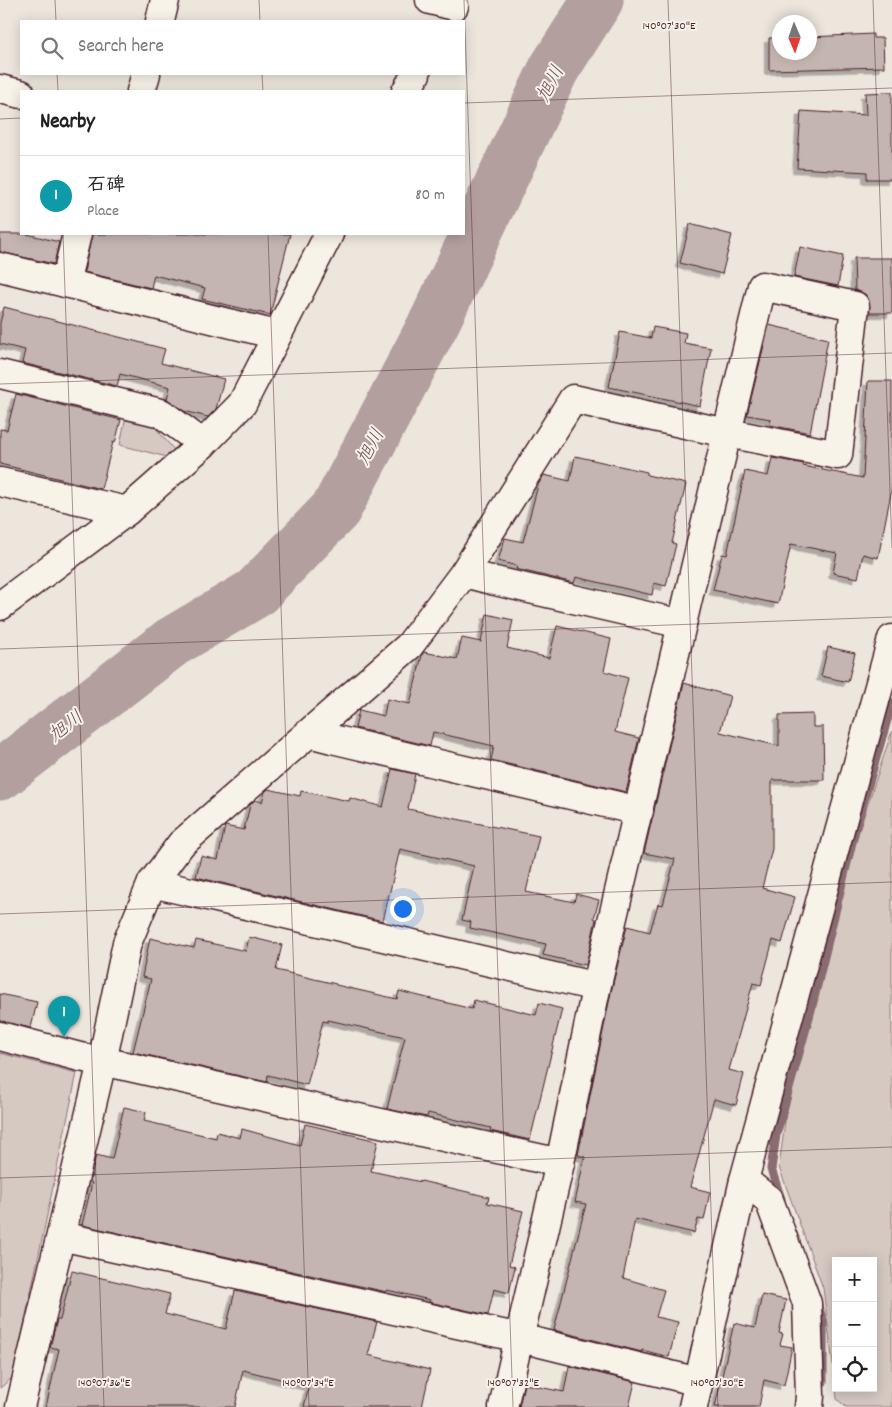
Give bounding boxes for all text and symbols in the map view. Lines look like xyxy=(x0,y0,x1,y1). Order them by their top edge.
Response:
north arrow xyxy=(772,15,817,60)
text: 140°07'30"E xyxy=(642,18,696,35)
search box xyxy=(20,20,465,75)
icon: search xyxy=(38,34,66,62)
text: Search here xyxy=(78,34,164,61)
water label: 旭川 xyxy=(531,62,573,108)
text: Nearby xyxy=(40,108,95,138)
text: 石碑 xyxy=(87,173,125,200)
text: 1 xyxy=(54,184,58,207)
text: 80 m xyxy=(415,184,445,207)
text: Place xyxy=(87,200,119,223)
water label: 旭川 xyxy=(351,425,393,471)
water label: 旭川 xyxy=(44,705,90,750)
your location xyxy=(390,896,416,922)
pin: 1 xyxy=(48,996,80,1037)
map controls xyxy=(832,1257,877,1392)
button: + xyxy=(832,1257,877,1302)
button: − xyxy=(832,1302,877,1347)
button: locate xyxy=(832,1347,877,1392)
text: 140°07'36"E xyxy=(78,1375,131,1392)
text: 140°07'34"E xyxy=(282,1375,334,1392)
text: 140°07'32"E xyxy=(487,1375,539,1392)
text: 140°07'30"E xyxy=(690,1375,744,1392)

